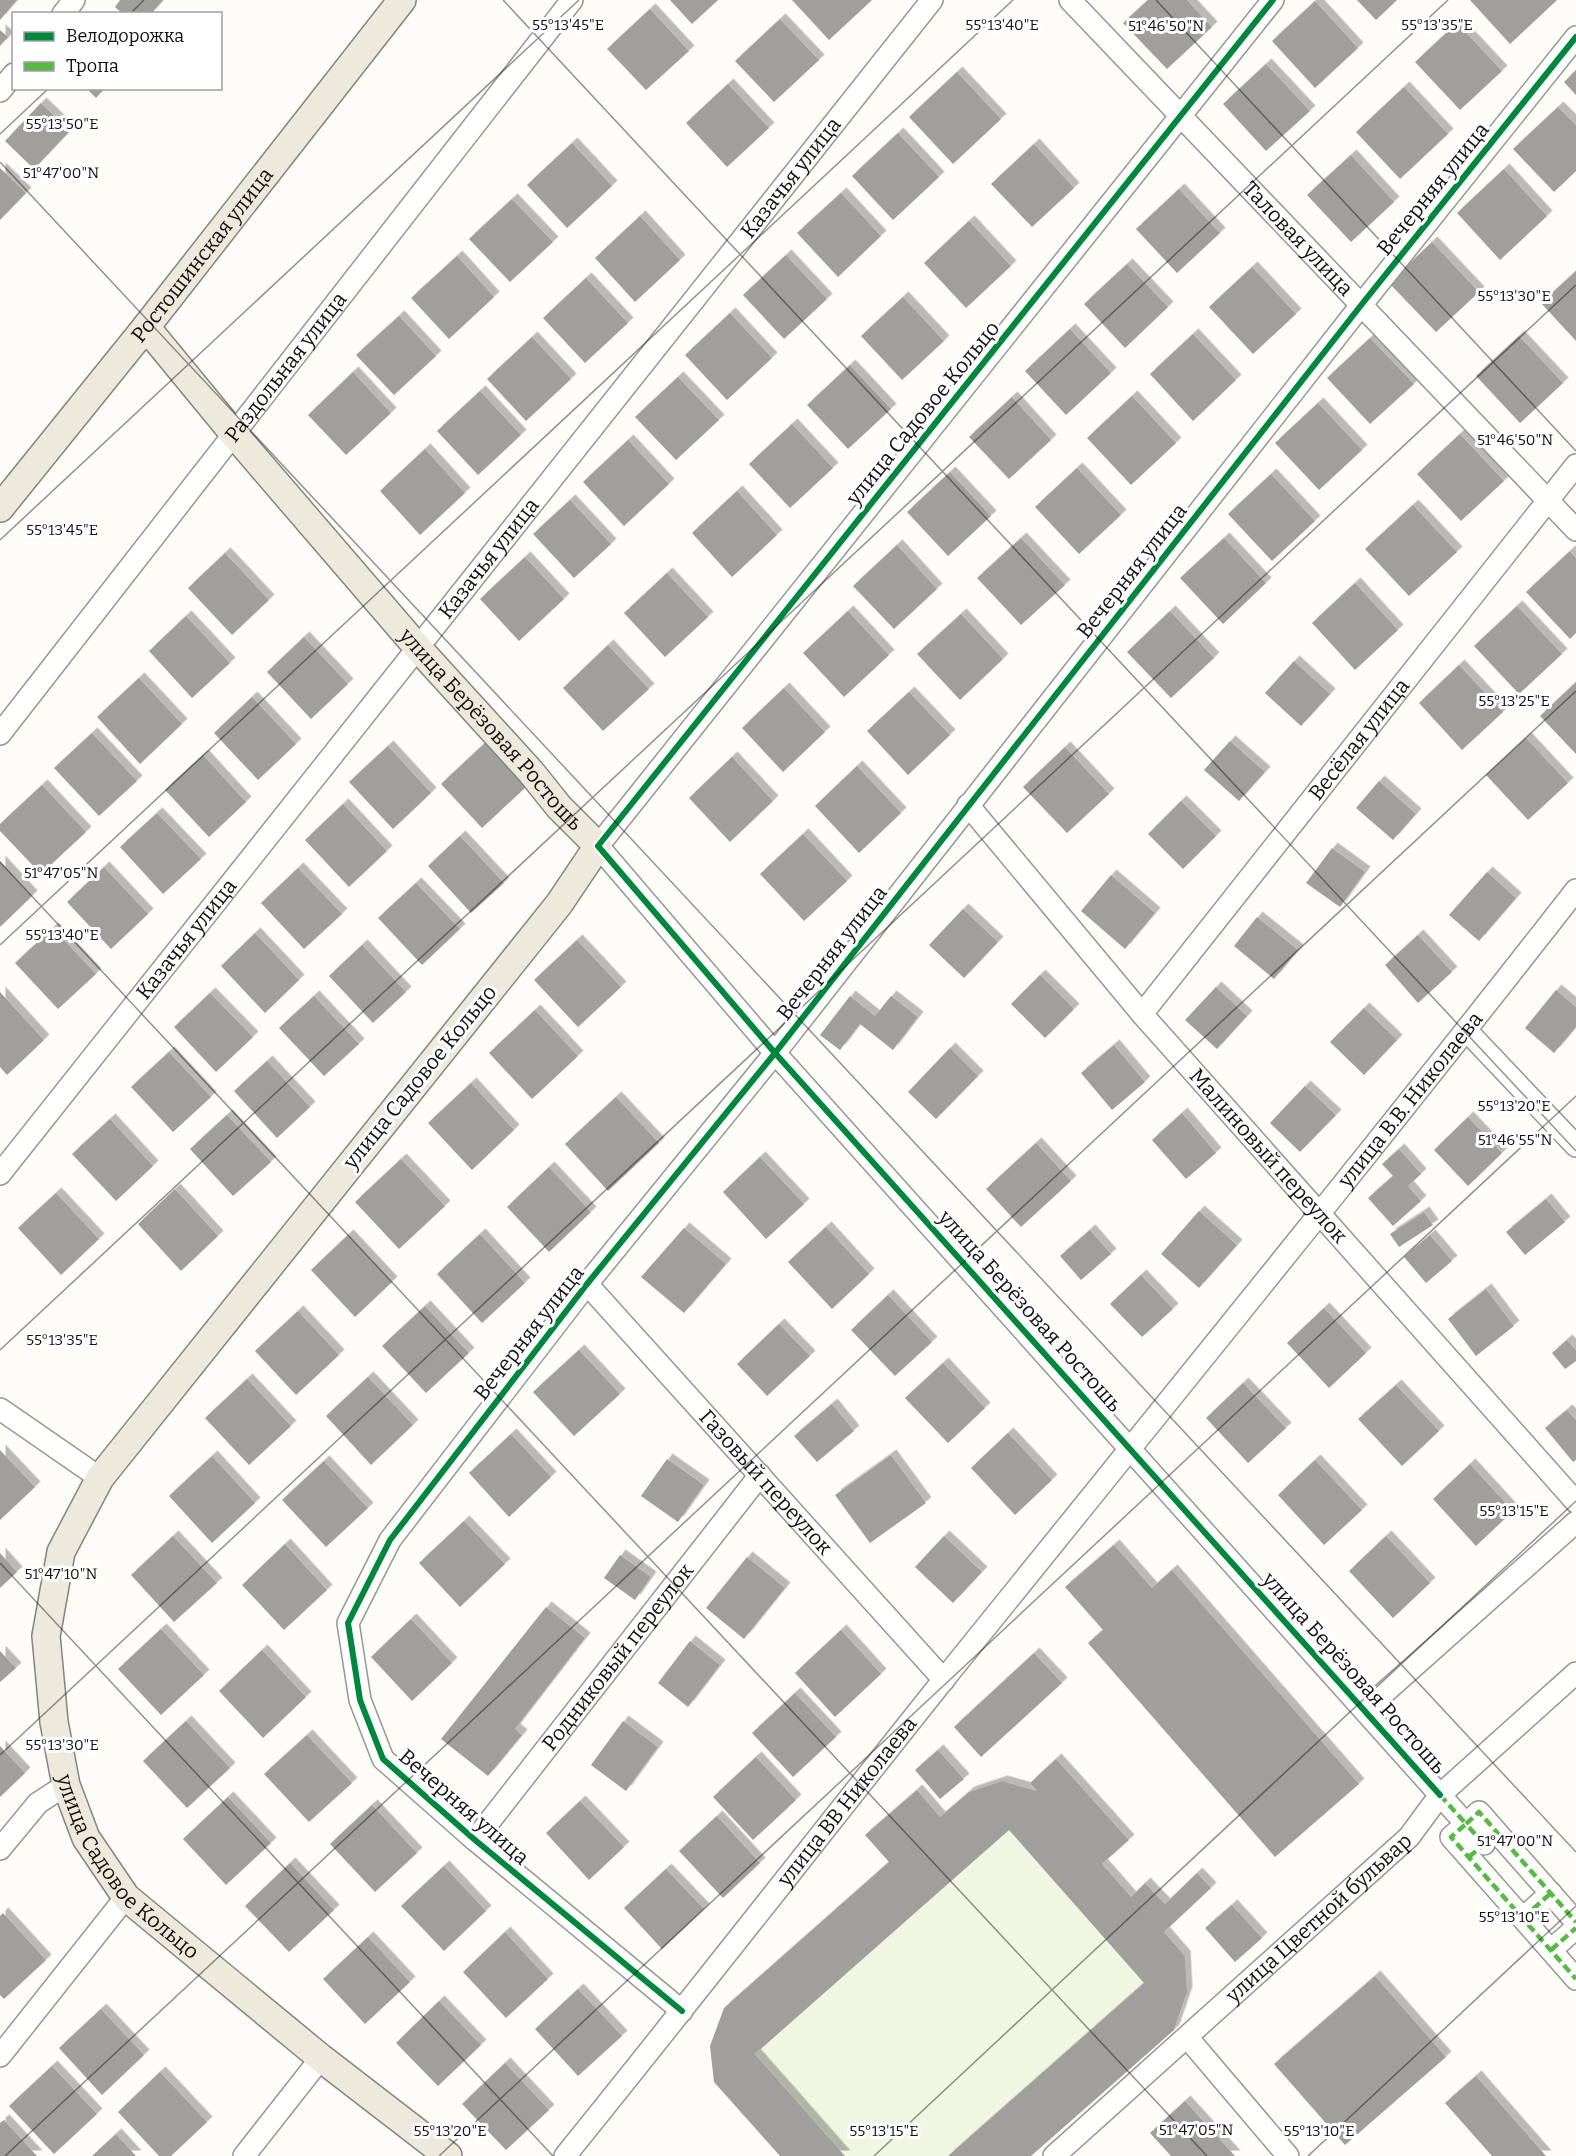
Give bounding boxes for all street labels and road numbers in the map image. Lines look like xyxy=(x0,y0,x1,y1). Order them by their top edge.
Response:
street label: Казачья улица xyxy=(735,112,847,243)
street label: Вечерняя улица xyxy=(1371,117,1495,261)
street label: Ростошинская улица xyxy=(126,162,279,348)
street label: Таловая улица xyxy=(1237,176,1359,302)
street label: Раздольная улица xyxy=(219,287,353,448)
street label: улица Садовое Кольцо xyxy=(840,316,1005,511)
street label: Казачья улица xyxy=(433,492,545,624)
street label: Вечерняя улица xyxy=(1071,498,1193,644)
street label: улица Берёзовая Ростошь xyxy=(393,622,588,836)
street label: Весёлая улица xyxy=(1303,673,1415,806)
street label: Казачья улица xyxy=(131,873,243,1005)
street label: Вечерняя улица xyxy=(771,880,893,1026)
street label: улица Садовое Кольцо xyxy=(337,980,502,1175)
street label: улица В.В. Николаева xyxy=(1332,1006,1489,1194)
street label: Малиновый переулок xyxy=(1184,1063,1353,1249)
street label: улица Берёзовая Ростошь xyxy=(932,1204,1128,1417)
street label: Вечерняя улица xyxy=(468,1260,590,1406)
street label: Газовый переулок xyxy=(694,1404,838,1561)
street label: Родниковый переулок xyxy=(537,1558,699,1756)
street label: улица Берёзовая Ростошь xyxy=(1256,1566,1452,1779)
street label: улица ВВ Николаева xyxy=(771,1711,923,1893)
street label: Вечерняя улица xyxy=(394,1743,535,1871)
street label: улица Садовое Кольцо xyxy=(51,1771,204,1965)
street label: улица Цветной бульвар xyxy=(1220,1828,1417,2009)

